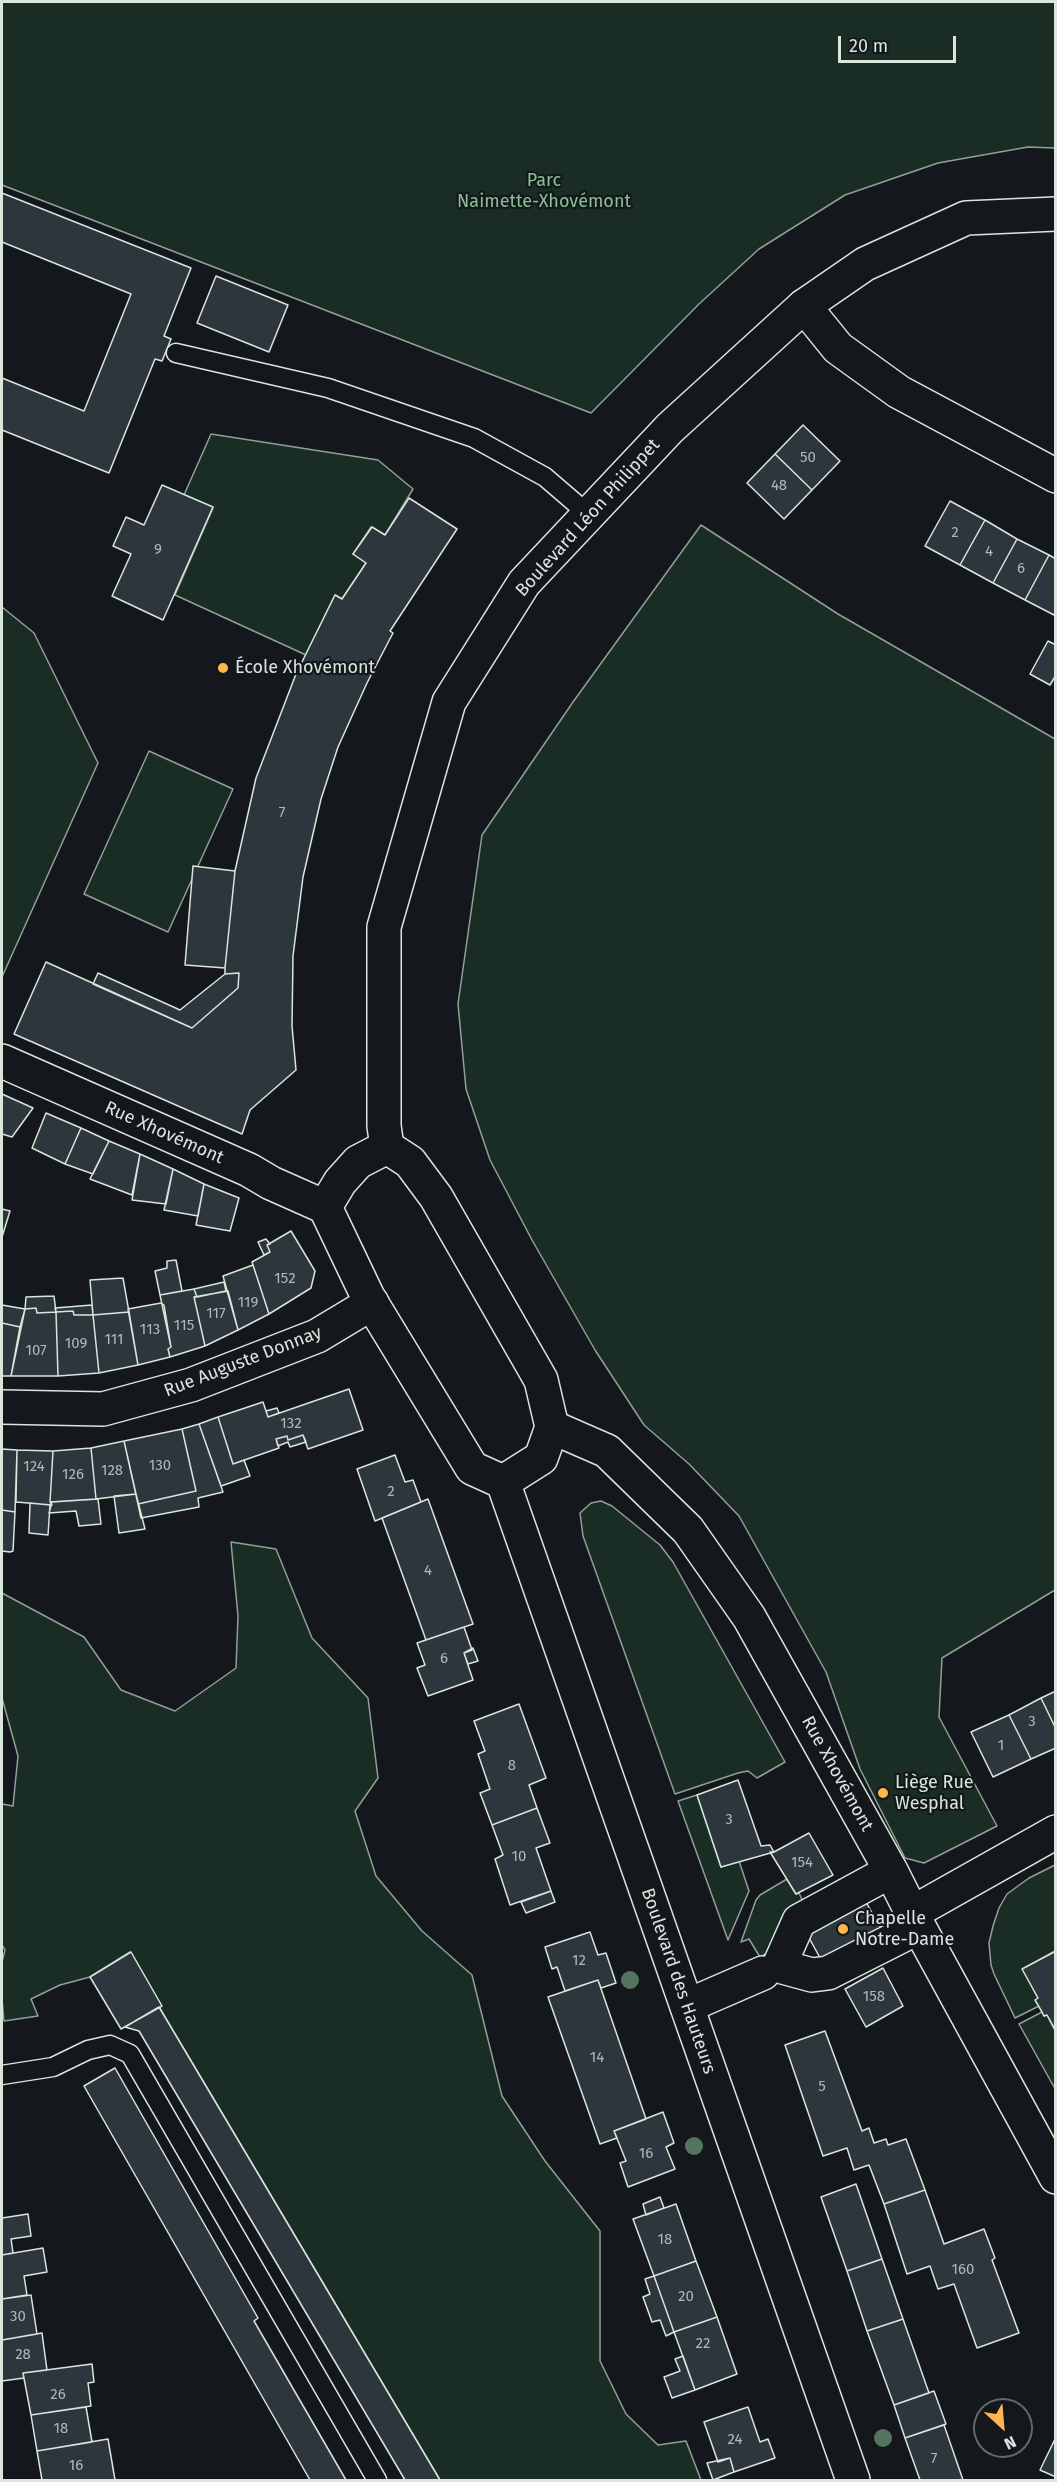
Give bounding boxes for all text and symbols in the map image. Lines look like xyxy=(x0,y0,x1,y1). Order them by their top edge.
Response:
scale bar xyxy=(841,24,960,62)
text: 20 m xyxy=(849,35,888,57)
park label: Parc Naimette-Xhovémont xyxy=(457,170,631,213)
street label: Boulevard Léon Philippet xyxy=(511,435,665,601)
house number: 50 xyxy=(800,449,816,467)
house number: 48 xyxy=(771,477,787,495)
house number: 2 xyxy=(951,524,959,542)
house number: 9 xyxy=(154,541,162,559)
house number: 4 xyxy=(985,543,993,561)
house number: 6 xyxy=(1017,560,1025,578)
place label: École Xhovémont xyxy=(235,657,375,679)
marker: École Xhovémont xyxy=(216,661,230,675)
house number: 7 xyxy=(279,804,285,822)
street label: Rue Xhovémont xyxy=(101,1097,227,1169)
house number: 152 xyxy=(274,1270,296,1288)
house number: 119 xyxy=(238,1294,258,1312)
house number: 117 xyxy=(206,1305,226,1323)
house number: 115 xyxy=(174,1317,194,1335)
house number: 113 xyxy=(140,1321,160,1339)
street label: Rue Auguste Donnay xyxy=(161,1322,325,1402)
house number: 111 xyxy=(104,1331,124,1349)
house number: 109 xyxy=(65,1335,87,1353)
house number: 107 xyxy=(25,1342,47,1360)
house number: 132 xyxy=(280,1415,302,1433)
house number: 130 xyxy=(149,1457,171,1475)
house number: 124 xyxy=(23,1458,45,1476)
house number: 128 xyxy=(101,1462,123,1480)
house number: 126 xyxy=(62,1466,84,1484)
house number: 2 xyxy=(387,1483,395,1501)
house number: 4 xyxy=(424,1562,432,1580)
house number: 6 xyxy=(440,1650,448,1668)
street label: Rue Xhovémont xyxy=(796,1713,878,1835)
house number: 3 xyxy=(1028,1713,1036,1731)
house number: 1 xyxy=(998,1737,1004,1755)
house number: 8 xyxy=(508,1757,516,1775)
place label: Liège Rue Wesphal xyxy=(895,1772,974,1814)
marker: Liège Rue Wesphal xyxy=(876,1786,890,1800)
house number: 3 xyxy=(725,1811,733,1829)
house number: 10 xyxy=(512,1848,526,1866)
house number: 154 xyxy=(791,1854,813,1872)
street label: Boulevard des Hauteurs xyxy=(636,1885,720,2077)
place label: Chapelle Notre-Dame xyxy=(855,1908,954,1950)
marker: Chapelle Notre-Dame xyxy=(836,1922,850,1936)
house number: 12 xyxy=(572,1952,586,1970)
house number: 158 xyxy=(863,1988,885,2006)
house number: 14 xyxy=(590,2049,604,2067)
house number: 5 xyxy=(818,2078,826,2096)
house number: 16 xyxy=(639,2145,653,2163)
house number: 18 xyxy=(658,2231,672,2249)
house number: 160 xyxy=(952,2261,974,2279)
house number: 20 xyxy=(678,2288,694,2306)
house number: 30 xyxy=(10,2308,26,2326)
house number: 22 xyxy=(696,2335,710,2353)
house number: 28 xyxy=(15,2346,31,2364)
house number: 26 xyxy=(50,2386,66,2404)
north arrow xyxy=(973,2398,1033,2458)
house number: 18 xyxy=(54,2420,68,2438)
house number: 24 xyxy=(728,2431,742,2449)
text: N xyxy=(1001,2432,1019,2454)
house number: 7 xyxy=(931,2450,937,2468)
house number: 16 xyxy=(69,2457,83,2475)

